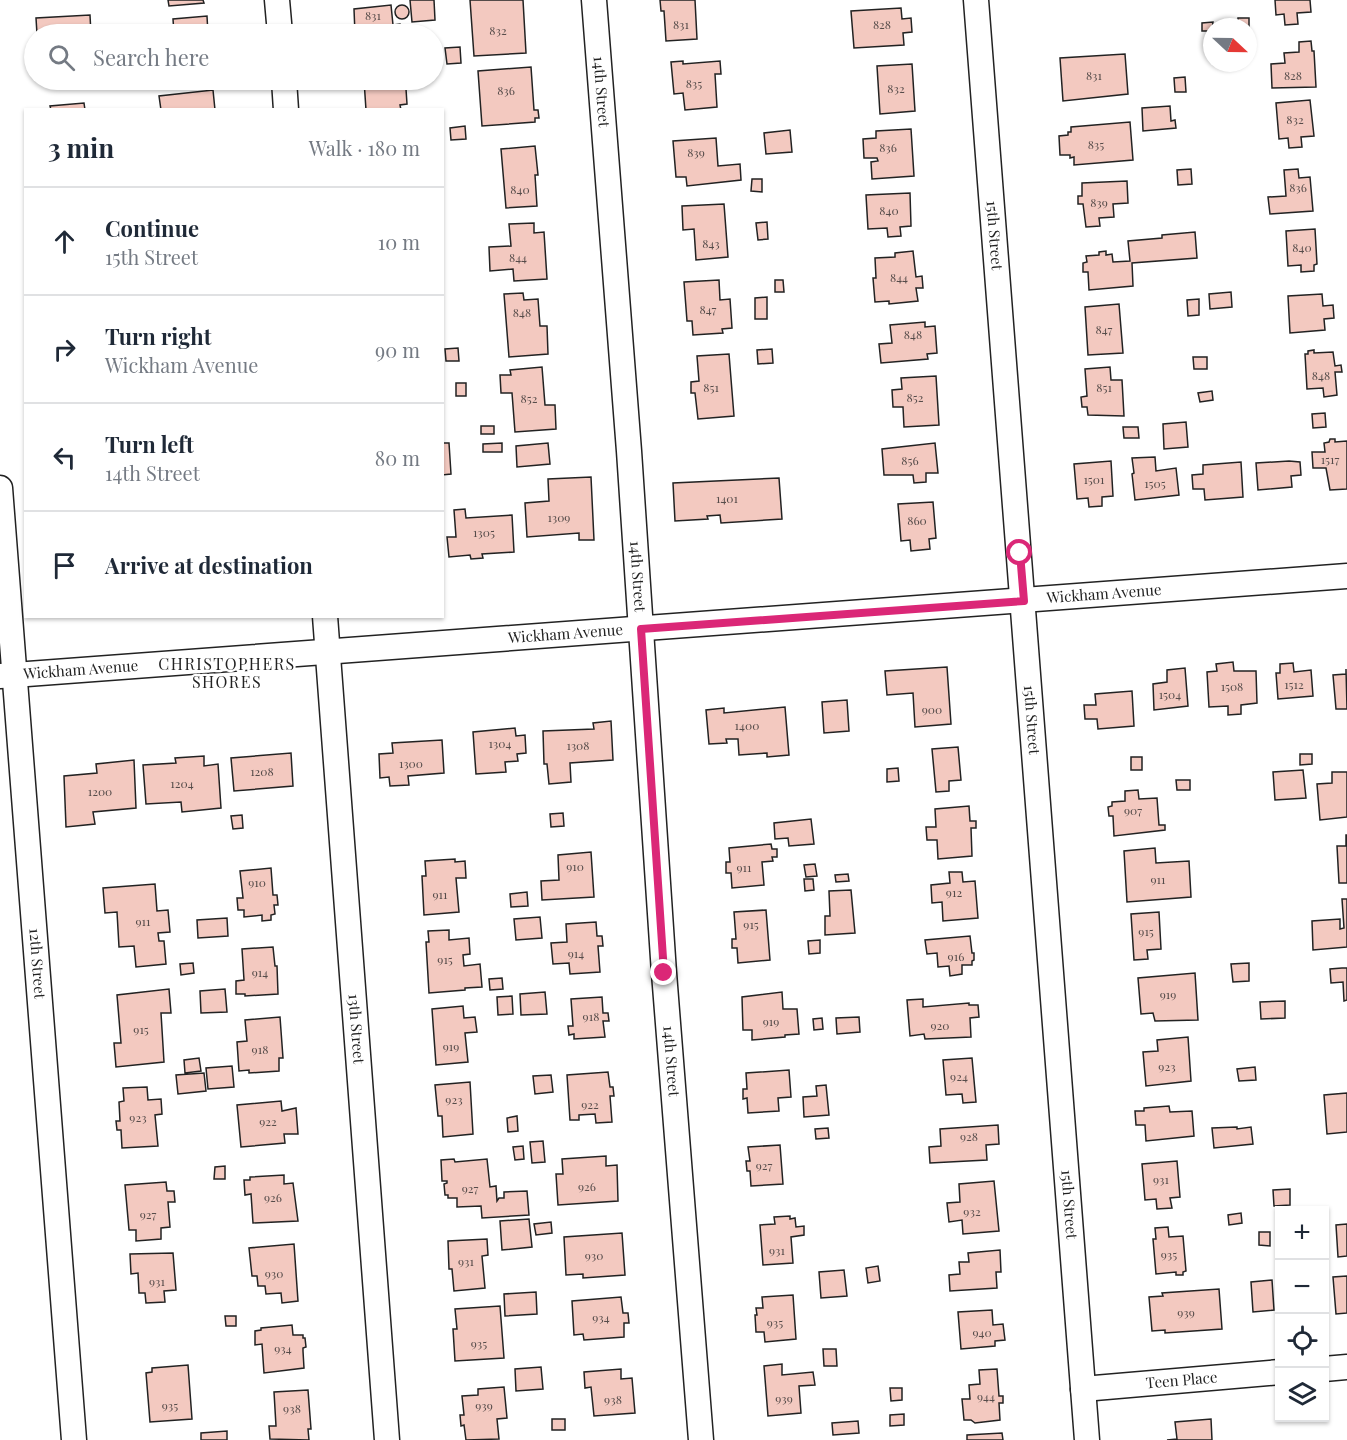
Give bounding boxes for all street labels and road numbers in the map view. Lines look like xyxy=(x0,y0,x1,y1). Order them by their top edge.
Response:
street label: 14th Street xyxy=(589,55,615,129)
street label: 15th Street xyxy=(982,200,1008,271)
street label: 14th Street xyxy=(626,540,651,613)
street label: Wickham Avenue xyxy=(1045,579,1162,607)
street label: Wickham Avenue xyxy=(506,619,624,647)
street label: Wickham Avenue xyxy=(22,655,139,683)
street label: 15th Street xyxy=(1020,684,1045,756)
street label: 12th Street xyxy=(25,927,51,1000)
street label: 13th Street xyxy=(344,993,370,1065)
street label: 14th Street xyxy=(659,1025,685,1098)
street label: 15th Street xyxy=(1057,1169,1083,1241)
street label: Teen Place xyxy=(1145,1366,1218,1393)

